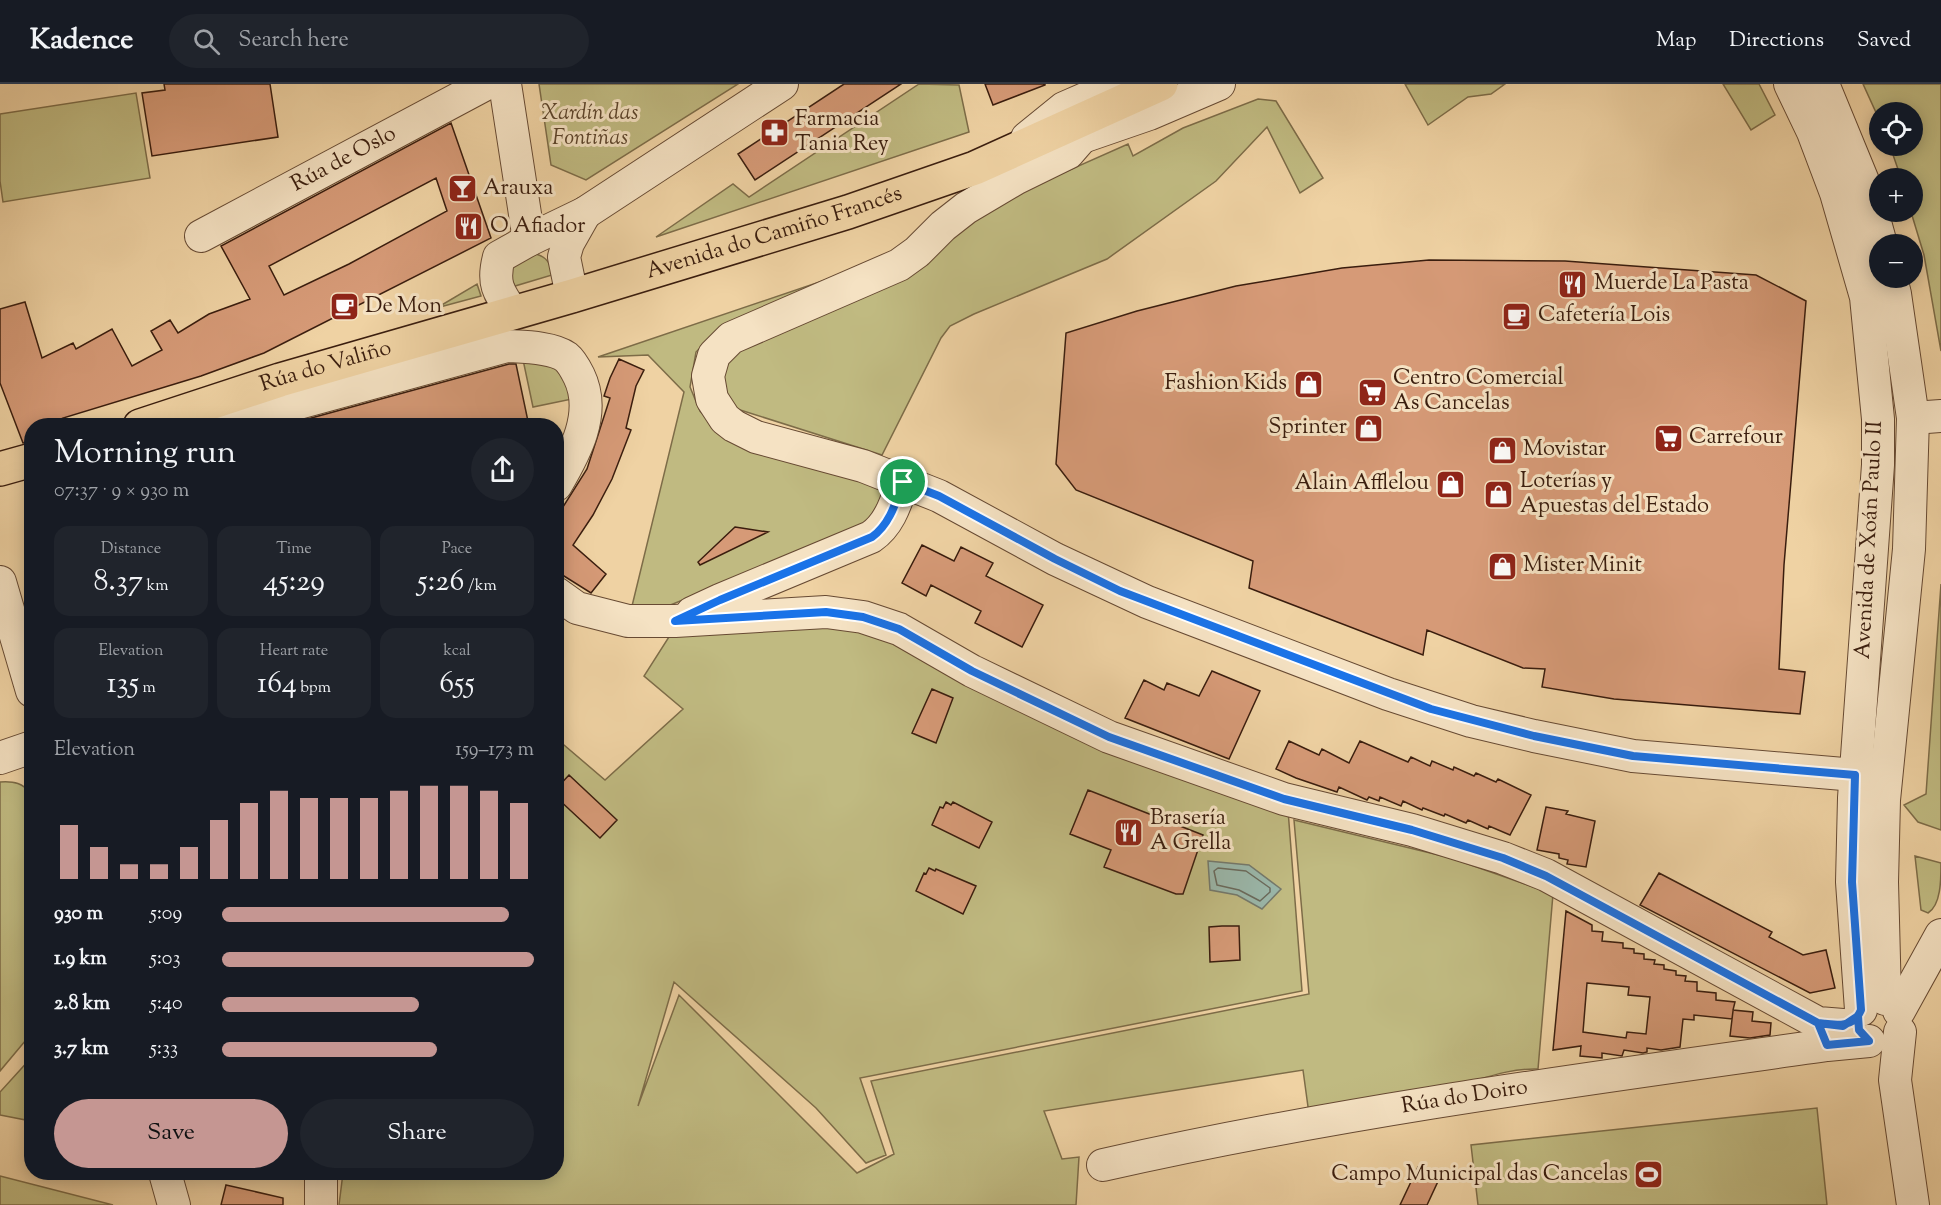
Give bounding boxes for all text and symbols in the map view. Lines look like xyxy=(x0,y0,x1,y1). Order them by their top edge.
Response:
search box xyxy=(169,14,589,68)
text: Kadence xyxy=(30,21,133,61)
icon: search xyxy=(190,25,223,58)
text: Search here xyxy=(238,25,349,57)
text: Map xyxy=(1656,26,1696,56)
text: Directions xyxy=(1729,26,1824,56)
text: Saved xyxy=(1857,26,1911,56)
park label: Xardín das Fontiñas xyxy=(542,98,638,155)
map controls xyxy=(1869,102,1923,288)
button: locate xyxy=(1869,102,1923,156)
place label: Farmacia Tania Rey xyxy=(795,104,889,161)
pharmacy icon: Farmacia Tania Rey xyxy=(758,117,790,149)
street label: Rúa de Oslo xyxy=(286,119,402,201)
button: + xyxy=(1869,168,1923,222)
bar icon: Arauxa xyxy=(446,173,478,205)
place label: Arauxa xyxy=(483,173,553,205)
street label: Avenida do Camiño Francés xyxy=(642,178,907,288)
restaurant icon: O Afiador xyxy=(453,211,485,243)
place label: O Afiador xyxy=(490,211,586,243)
button: − xyxy=(1869,234,1923,288)
restaurant icon: Muerde La Pasta xyxy=(1557,268,1589,300)
place label: Muerde La Pasta xyxy=(1594,268,1749,300)
cafe icon: De Mon xyxy=(328,291,360,323)
place label: De Mon xyxy=(365,291,442,323)
cafe icon: Cafetería Lois xyxy=(1501,300,1533,332)
place label: Cafetería Lois xyxy=(1538,300,1670,332)
street label: Rúa do Valiño xyxy=(256,333,395,401)
place label: Centro Comercial As Cancelas xyxy=(1393,363,1564,420)
place label: Fashion Kids xyxy=(1164,368,1287,400)
shop icon: Fashion Kids xyxy=(1292,368,1324,400)
supermarket icon: Centro Comercial As Cancelas xyxy=(1356,376,1388,408)
place label: Sprinter xyxy=(1268,412,1347,444)
shop icon: Sprinter xyxy=(1352,412,1384,444)
street label: Avenida de Xoán Paulo II xyxy=(1848,420,1892,660)
supermarket icon: Carrefour xyxy=(1652,422,1684,454)
place label: Carrefour xyxy=(1689,422,1783,454)
text: Morning run xyxy=(54,430,236,478)
shop icon: Movistar xyxy=(1486,434,1518,466)
place label: Movistar xyxy=(1523,434,1606,466)
button: share xyxy=(471,438,534,501)
pin xyxy=(877,456,928,507)
icon: arrive xyxy=(886,465,919,498)
place label: Loterías y Apuestas del Estado xyxy=(1520,466,1709,523)
place label: Alain Afflelou xyxy=(1295,468,1429,500)
shop icon: Alain Afflelou xyxy=(1434,468,1466,500)
text: 07:37 · 9 × 930 m xyxy=(54,477,189,506)
shop icon: Loterías y Apuestas del Estado xyxy=(1483,479,1515,511)
text: Distance xyxy=(101,538,161,561)
text: Time xyxy=(276,538,312,561)
text: Pace xyxy=(442,538,472,561)
shop icon: Mister Minit xyxy=(1486,550,1518,582)
place label: Mister Minit xyxy=(1523,550,1642,582)
text: 8.37 xyxy=(94,561,143,604)
text: 45:29 xyxy=(263,561,325,604)
text: 5:26 xyxy=(417,561,464,604)
text: km xyxy=(143,575,168,598)
text: /km xyxy=(464,575,497,598)
text: Elevation xyxy=(99,640,163,663)
text: Heart rate xyxy=(260,640,328,663)
text: kcal xyxy=(443,640,471,663)
text: 135 xyxy=(106,663,139,706)
text: 164 xyxy=(257,663,297,706)
text: 655 xyxy=(439,663,475,706)
text: m xyxy=(139,677,156,700)
text: bpm xyxy=(297,677,331,700)
text: Elevation xyxy=(54,736,135,765)
text: 159–173 m xyxy=(455,736,534,765)
place label: Brasería A Grella xyxy=(1150,803,1231,860)
restaurant icon: Brasería A Grella xyxy=(1113,816,1145,848)
text: 930 m xyxy=(54,900,103,929)
text: 5:09 xyxy=(150,900,182,929)
text: 1.9 km xyxy=(54,945,107,974)
text: 5:03 xyxy=(150,945,181,974)
text: 2.8 km xyxy=(54,990,110,1019)
text: 5:40 xyxy=(150,990,183,1019)
text: 3.7 km xyxy=(54,1035,109,1064)
text: 5:33 xyxy=(150,1035,178,1064)
street label: Rúa do Doiro xyxy=(1399,1072,1530,1123)
button: Save xyxy=(54,1099,288,1168)
button: Share xyxy=(300,1099,534,1168)
place label: Campo Municipal das Cancelas xyxy=(1331,1159,1628,1191)
sports icon: Campo Municipal das Cancelas xyxy=(1633,1159,1665,1191)

